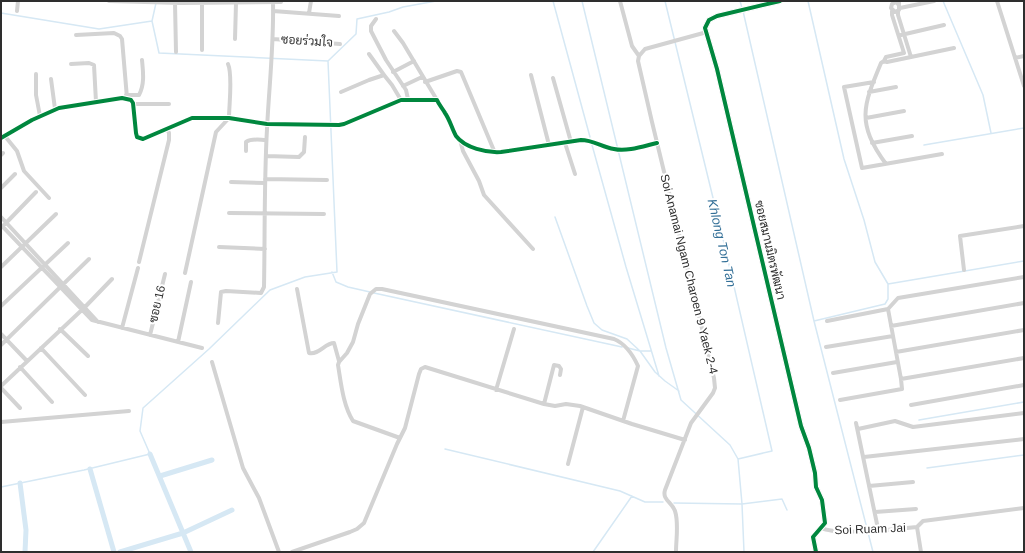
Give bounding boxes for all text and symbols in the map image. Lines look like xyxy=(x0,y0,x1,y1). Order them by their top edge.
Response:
street label: ซอยร่วมใจ xyxy=(281,31,333,50)
street label: Soi Anamai Ngam Charoen 9 Yaek 2-4 xyxy=(657,173,721,376)
water label: Khlong Ton Tan xyxy=(705,197,739,289)
street label: ซอยสมานมิตรพัฒนา xyxy=(752,199,788,301)
street label: ซอย 16 xyxy=(146,284,168,324)
street label: Soi Ruam Jai xyxy=(834,521,906,537)

